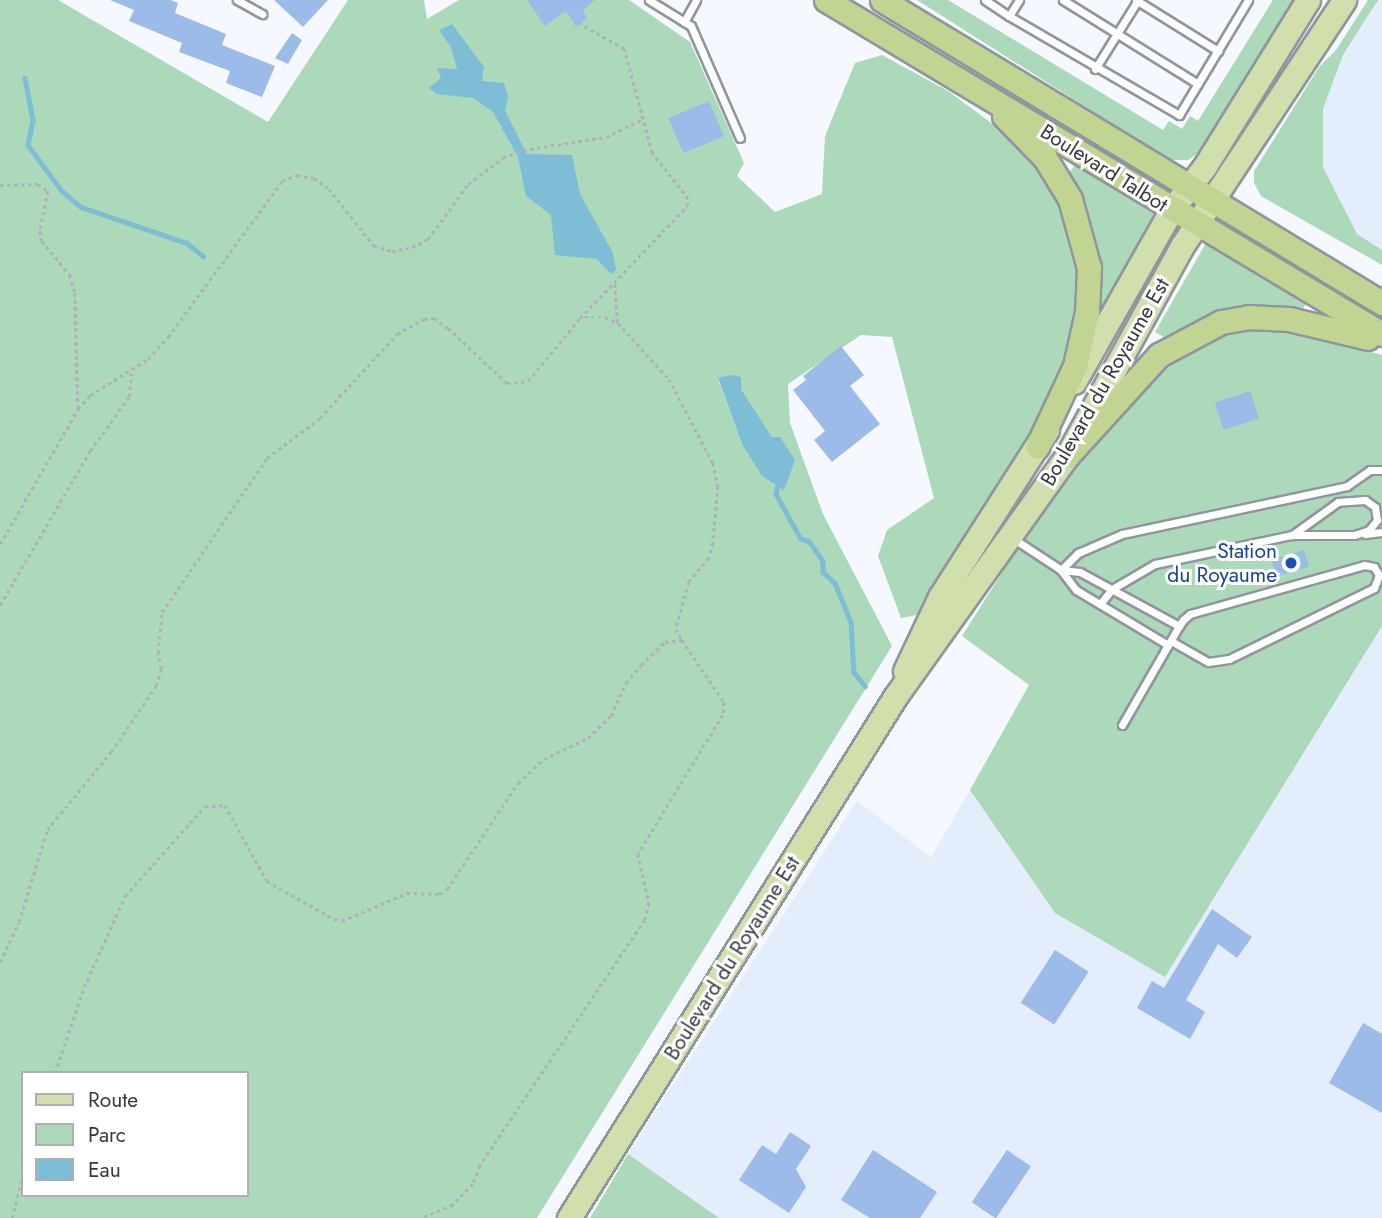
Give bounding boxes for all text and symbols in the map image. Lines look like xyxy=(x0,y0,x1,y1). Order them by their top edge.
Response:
street label: Boulevard Talbot xyxy=(1036,119,1172,217)
street label: Boulevard du Royaume Est xyxy=(1035,274,1175,490)
place label: Station du Royaume xyxy=(1167,538,1277,588)
marker: Station du Royaume xyxy=(1283,555,1299,571)
street label: Boulevard du Royaume Est xyxy=(659,851,805,1065)
legend xyxy=(21,1071,248,1197)
text: Route xyxy=(88,1085,138,1115)
text: Parc xyxy=(88,1120,126,1150)
text: Eau xyxy=(88,1155,121,1185)

